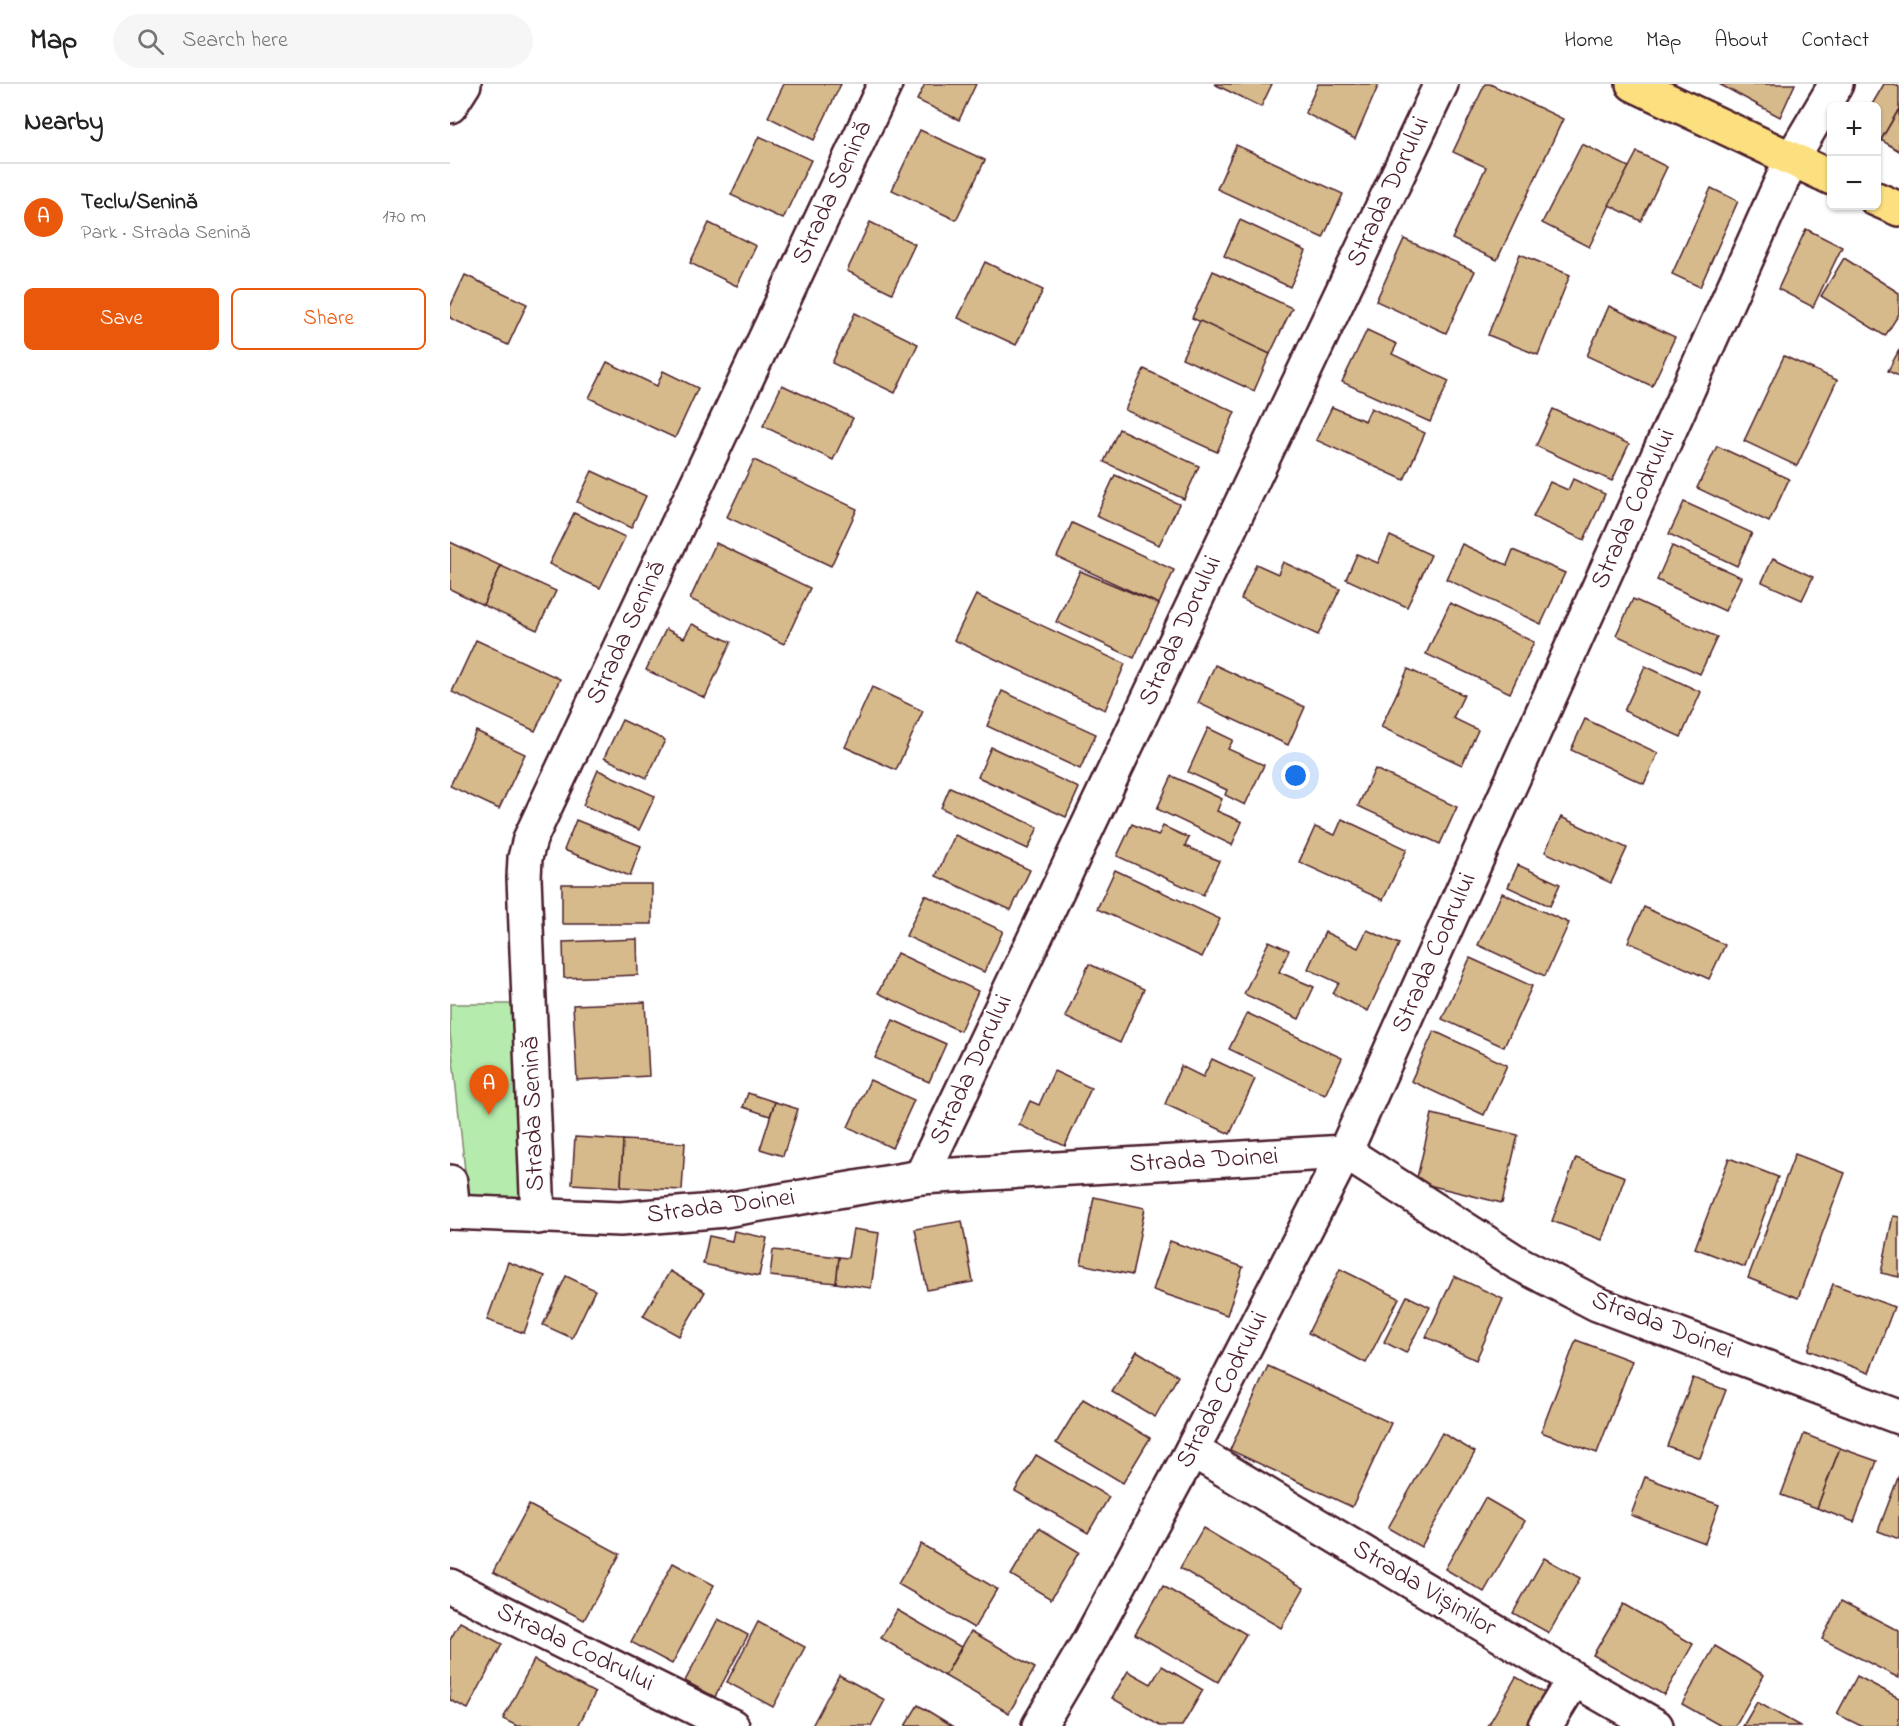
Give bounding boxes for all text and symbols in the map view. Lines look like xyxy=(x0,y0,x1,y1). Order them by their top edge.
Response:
search box xyxy=(113,14,533,68)
text: Map xyxy=(30,21,77,62)
icon: search xyxy=(134,25,167,58)
text: Search here xyxy=(182,25,288,57)
text: Home xyxy=(1564,26,1613,56)
text: Map xyxy=(1646,26,1681,56)
text: About xyxy=(1714,26,1768,56)
text: Contact xyxy=(1801,26,1869,56)
map controls xyxy=(1827,102,1881,210)
button: + xyxy=(1827,102,1881,156)
text: Nearby xyxy=(24,104,103,142)
street label: Strada Dorului xyxy=(1338,111,1440,273)
street label: Strada Senină xyxy=(783,115,883,271)
button: − xyxy=(1827,156,1881,210)
text: Teclu/Senină xyxy=(81,187,197,219)
text: A xyxy=(37,203,50,232)
text: 170 m xyxy=(382,203,426,232)
text: Park · Strada Senină xyxy=(81,219,250,248)
button: Save xyxy=(24,288,219,350)
button: Share xyxy=(231,288,426,350)
street label: Strada Codrului xyxy=(1582,423,1686,595)
street label: Strada Dorului xyxy=(1130,550,1232,712)
street label: Strada Senină xyxy=(577,555,677,711)
your location xyxy=(1281,761,1310,790)
street label: Strada Codrului xyxy=(1383,867,1487,1039)
street label: Strada Dorului xyxy=(921,989,1023,1151)
street label: Strada Senină xyxy=(512,1036,556,1192)
pin: A xyxy=(470,1066,508,1115)
street label: Strada Doinei xyxy=(1129,1138,1279,1184)
street label: Strada Doinei xyxy=(645,1179,797,1235)
street label: Strada Doinei xyxy=(1586,1282,1738,1370)
street label: Strada Codrului xyxy=(1167,1305,1279,1475)
street label: Strada Vișinilor xyxy=(1345,1531,1504,1648)
street label: Strada Codrului xyxy=(489,1593,661,1703)

